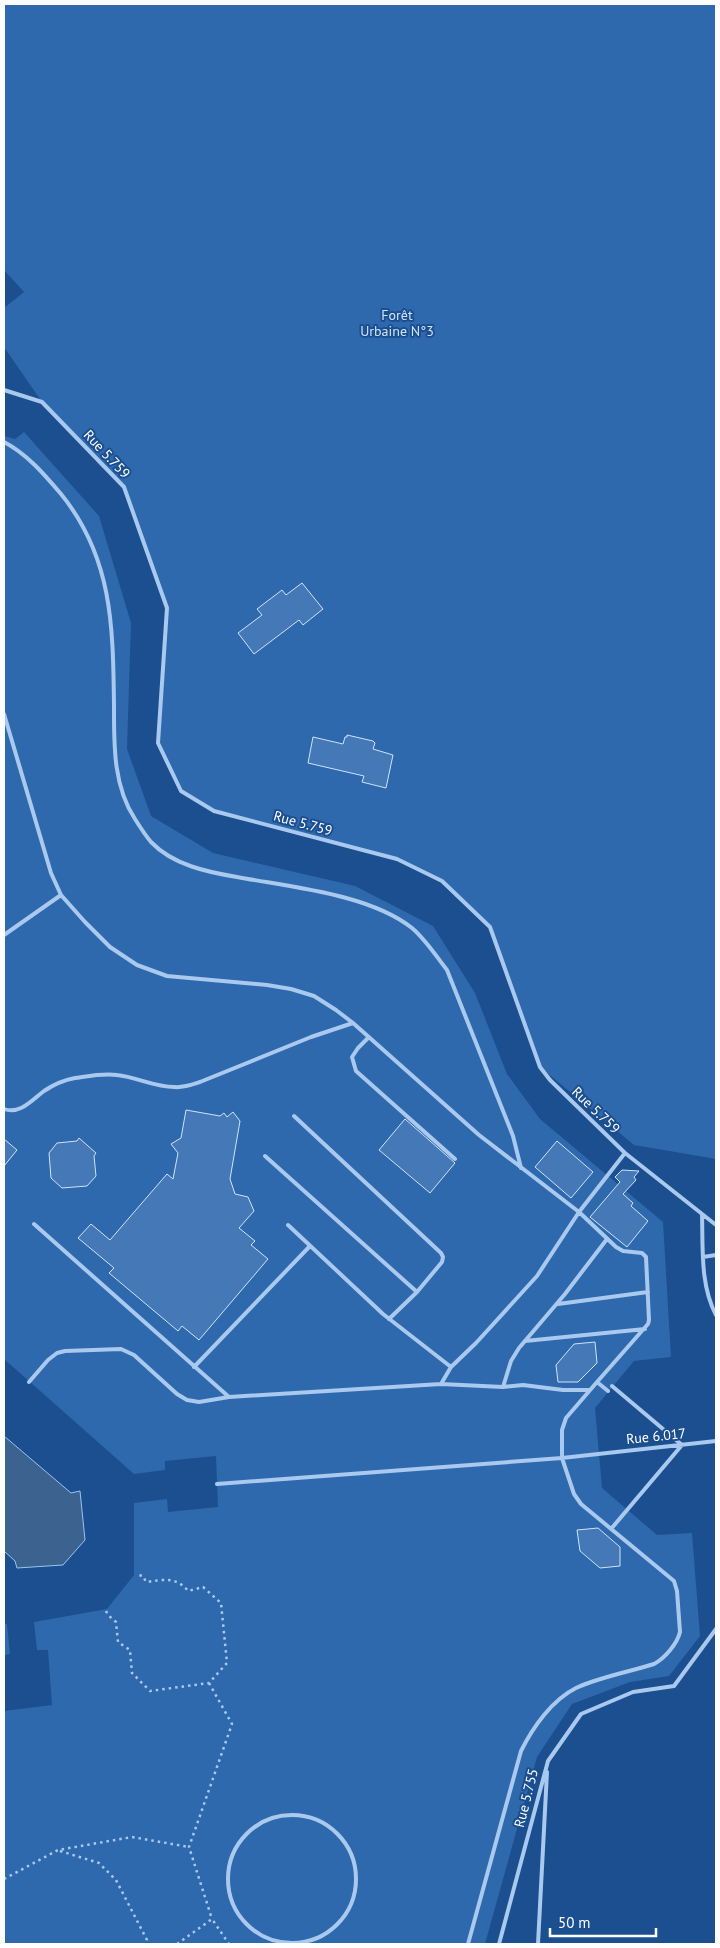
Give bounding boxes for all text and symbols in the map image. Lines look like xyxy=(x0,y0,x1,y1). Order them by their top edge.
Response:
park label: Forêt Urbaine N°3 xyxy=(360,306,434,340)
street label: Rue 5.759 xyxy=(80,426,134,482)
street label: Rue 5.759 xyxy=(272,807,334,839)
street label: Rue 5.759 xyxy=(568,1083,624,1137)
street label: Rue 6.017 xyxy=(625,1424,687,1448)
street label: Rue 5.755 xyxy=(510,1767,542,1829)
scale bar xyxy=(550,1906,656,1938)
text: 50 m xyxy=(558,1913,591,1932)

